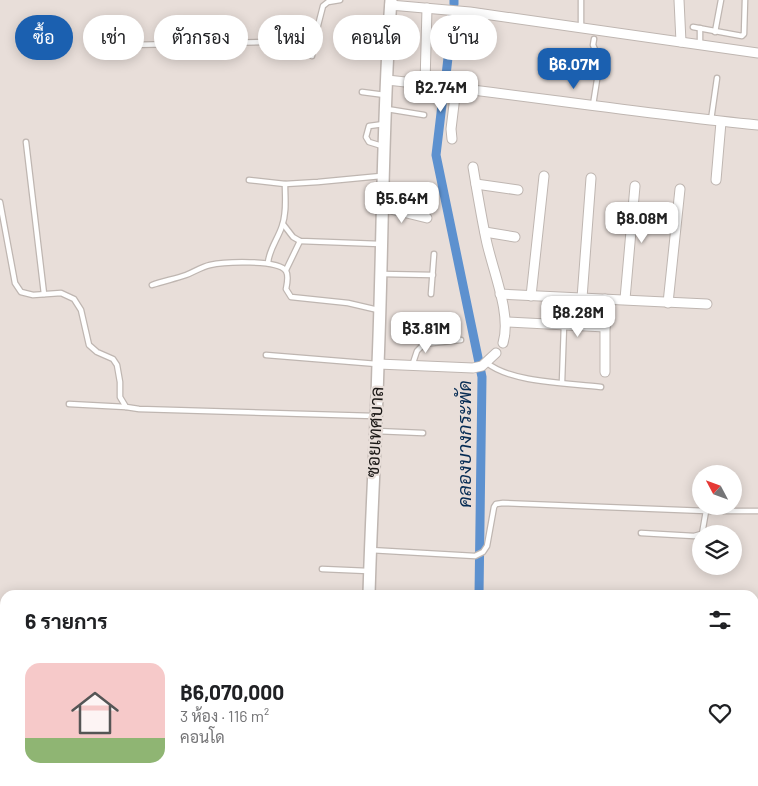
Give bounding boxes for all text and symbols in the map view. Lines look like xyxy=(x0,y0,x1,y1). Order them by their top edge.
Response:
chip: ซื้อ xyxy=(15,15,73,60)
chip: เช่า xyxy=(83,15,144,60)
chip: ตัวกรอง xyxy=(154,15,248,60)
chip: ใหม่ xyxy=(258,15,323,60)
chip: คอนโด xyxy=(333,15,420,60)
chip: บ้าน xyxy=(430,15,497,60)
pin: ฿6.07M xyxy=(533,48,615,90)
text: ฿6.07M xyxy=(549,54,599,73)
pin: ฿2.74M xyxy=(400,70,482,113)
text: ฿2.74M xyxy=(415,77,467,96)
pin: ฿5.64M xyxy=(361,182,443,224)
text: ฿5.64M xyxy=(376,188,428,207)
pin: ฿8.08M xyxy=(601,202,683,244)
text: ฿8.08M xyxy=(616,208,668,227)
pin: ฿8.28M xyxy=(537,296,619,338)
text: ฿8.28M xyxy=(552,302,604,321)
pin: ฿3.81M xyxy=(385,312,467,354)
text: ฿3.81M xyxy=(402,318,450,337)
water label: คลองบางกระพัด xyxy=(452,380,475,508)
street label: ซอยเทศบาล xyxy=(361,386,387,478)
north arrow xyxy=(692,465,742,515)
map controls xyxy=(692,465,742,575)
button: layers xyxy=(692,525,742,575)
icon: filters xyxy=(706,606,734,634)
text: 6 รายการ xyxy=(25,608,108,633)
text: ฿6,070,000 xyxy=(180,679,284,704)
icon: home xyxy=(65,683,125,743)
icon: heart xyxy=(706,699,734,727)
text: 3 ห้อง · 116 m² xyxy=(180,706,269,725)
text: คอนโด xyxy=(180,727,225,746)

